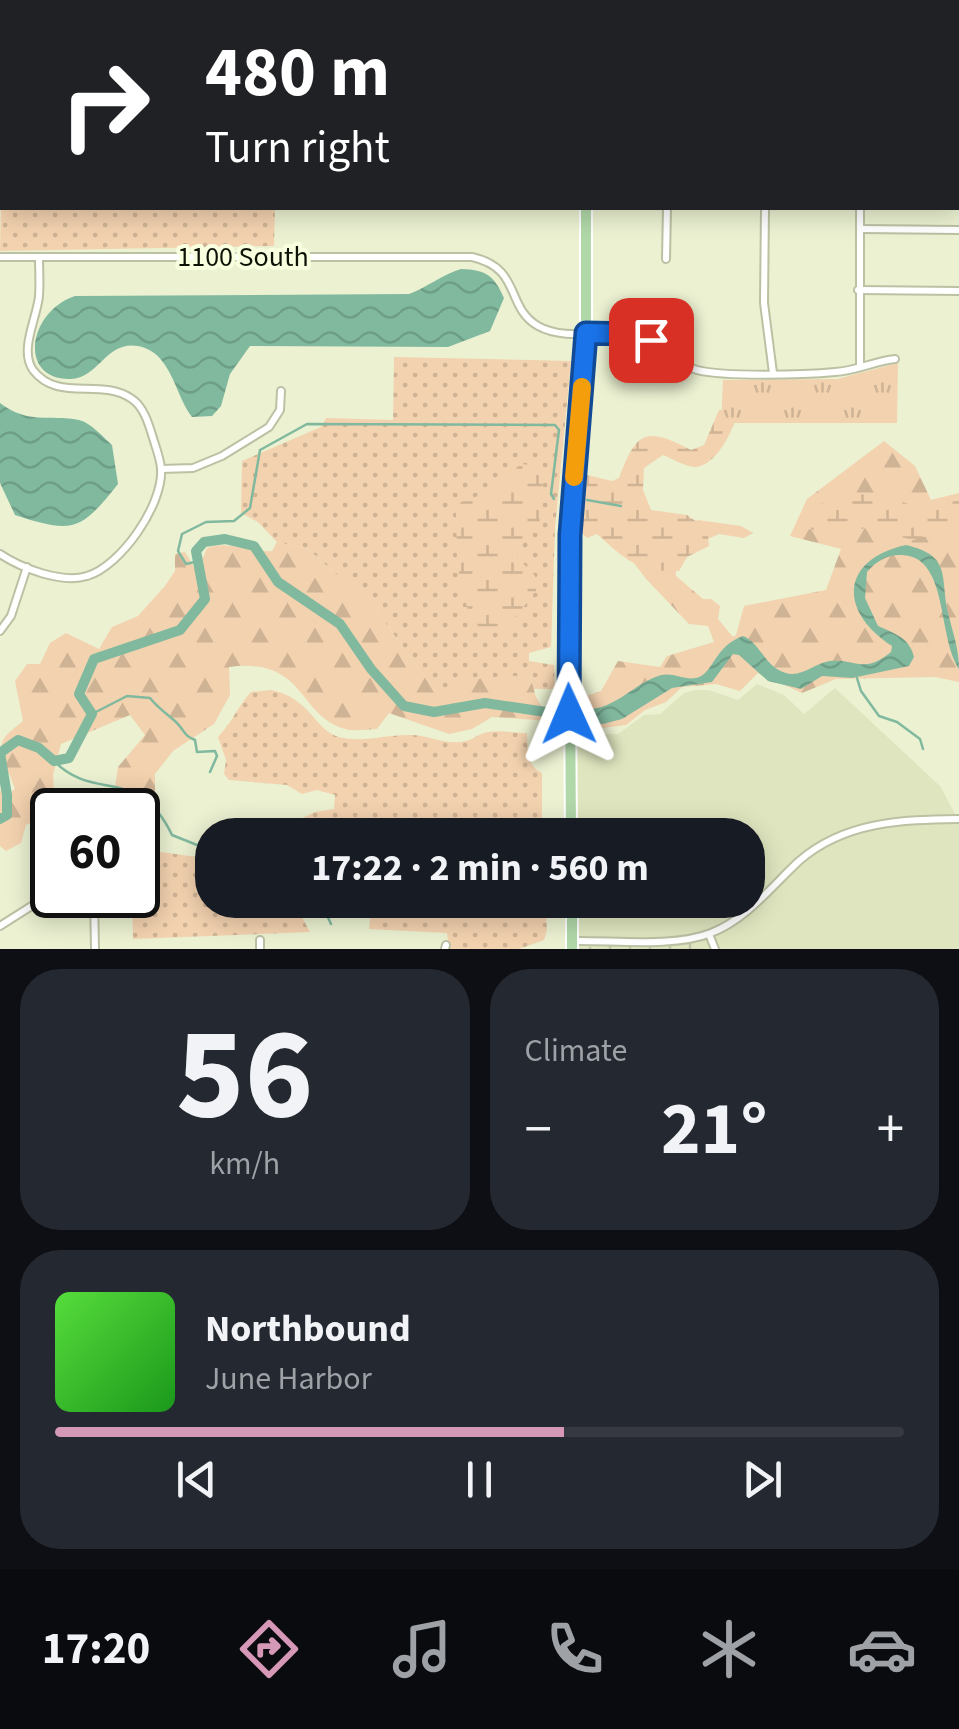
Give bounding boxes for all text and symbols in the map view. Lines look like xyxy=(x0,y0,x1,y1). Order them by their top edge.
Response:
text: 480 m xyxy=(205,23,390,123)
icon: right xyxy=(40,40,170,170)
text: Turn right xyxy=(205,116,390,180)
street label: 1100 South xyxy=(177,237,309,277)
pin xyxy=(609,298,694,383)
icon: arrive xyxy=(624,313,679,368)
position arrow xyxy=(517,662,621,766)
speed limit sign: 60 xyxy=(30,788,160,918)
text: 17:22 · 2 min · 560 m xyxy=(311,841,649,895)
text: 56 xyxy=(176,983,313,1168)
text: Climate xyxy=(525,1028,627,1074)
text: 21° xyxy=(661,1076,768,1183)
text: − xyxy=(525,1091,552,1169)
text: + xyxy=(877,1091,904,1169)
text: km/h xyxy=(209,1141,280,1187)
text: Northbound xyxy=(205,1302,411,1356)
text: June Harbor xyxy=(205,1356,372,1402)
icon: previous xyxy=(169,1452,224,1507)
icon: pause xyxy=(452,1452,507,1507)
icon: next xyxy=(735,1452,790,1507)
icon: directions xyxy=(234,1614,304,1684)
icon: music xyxy=(387,1614,457,1684)
icon: phone xyxy=(540,1614,610,1684)
icon: climate xyxy=(694,1614,764,1684)
icon: car xyxy=(847,1614,917,1684)
text: 17:20 xyxy=(42,1617,150,1681)

